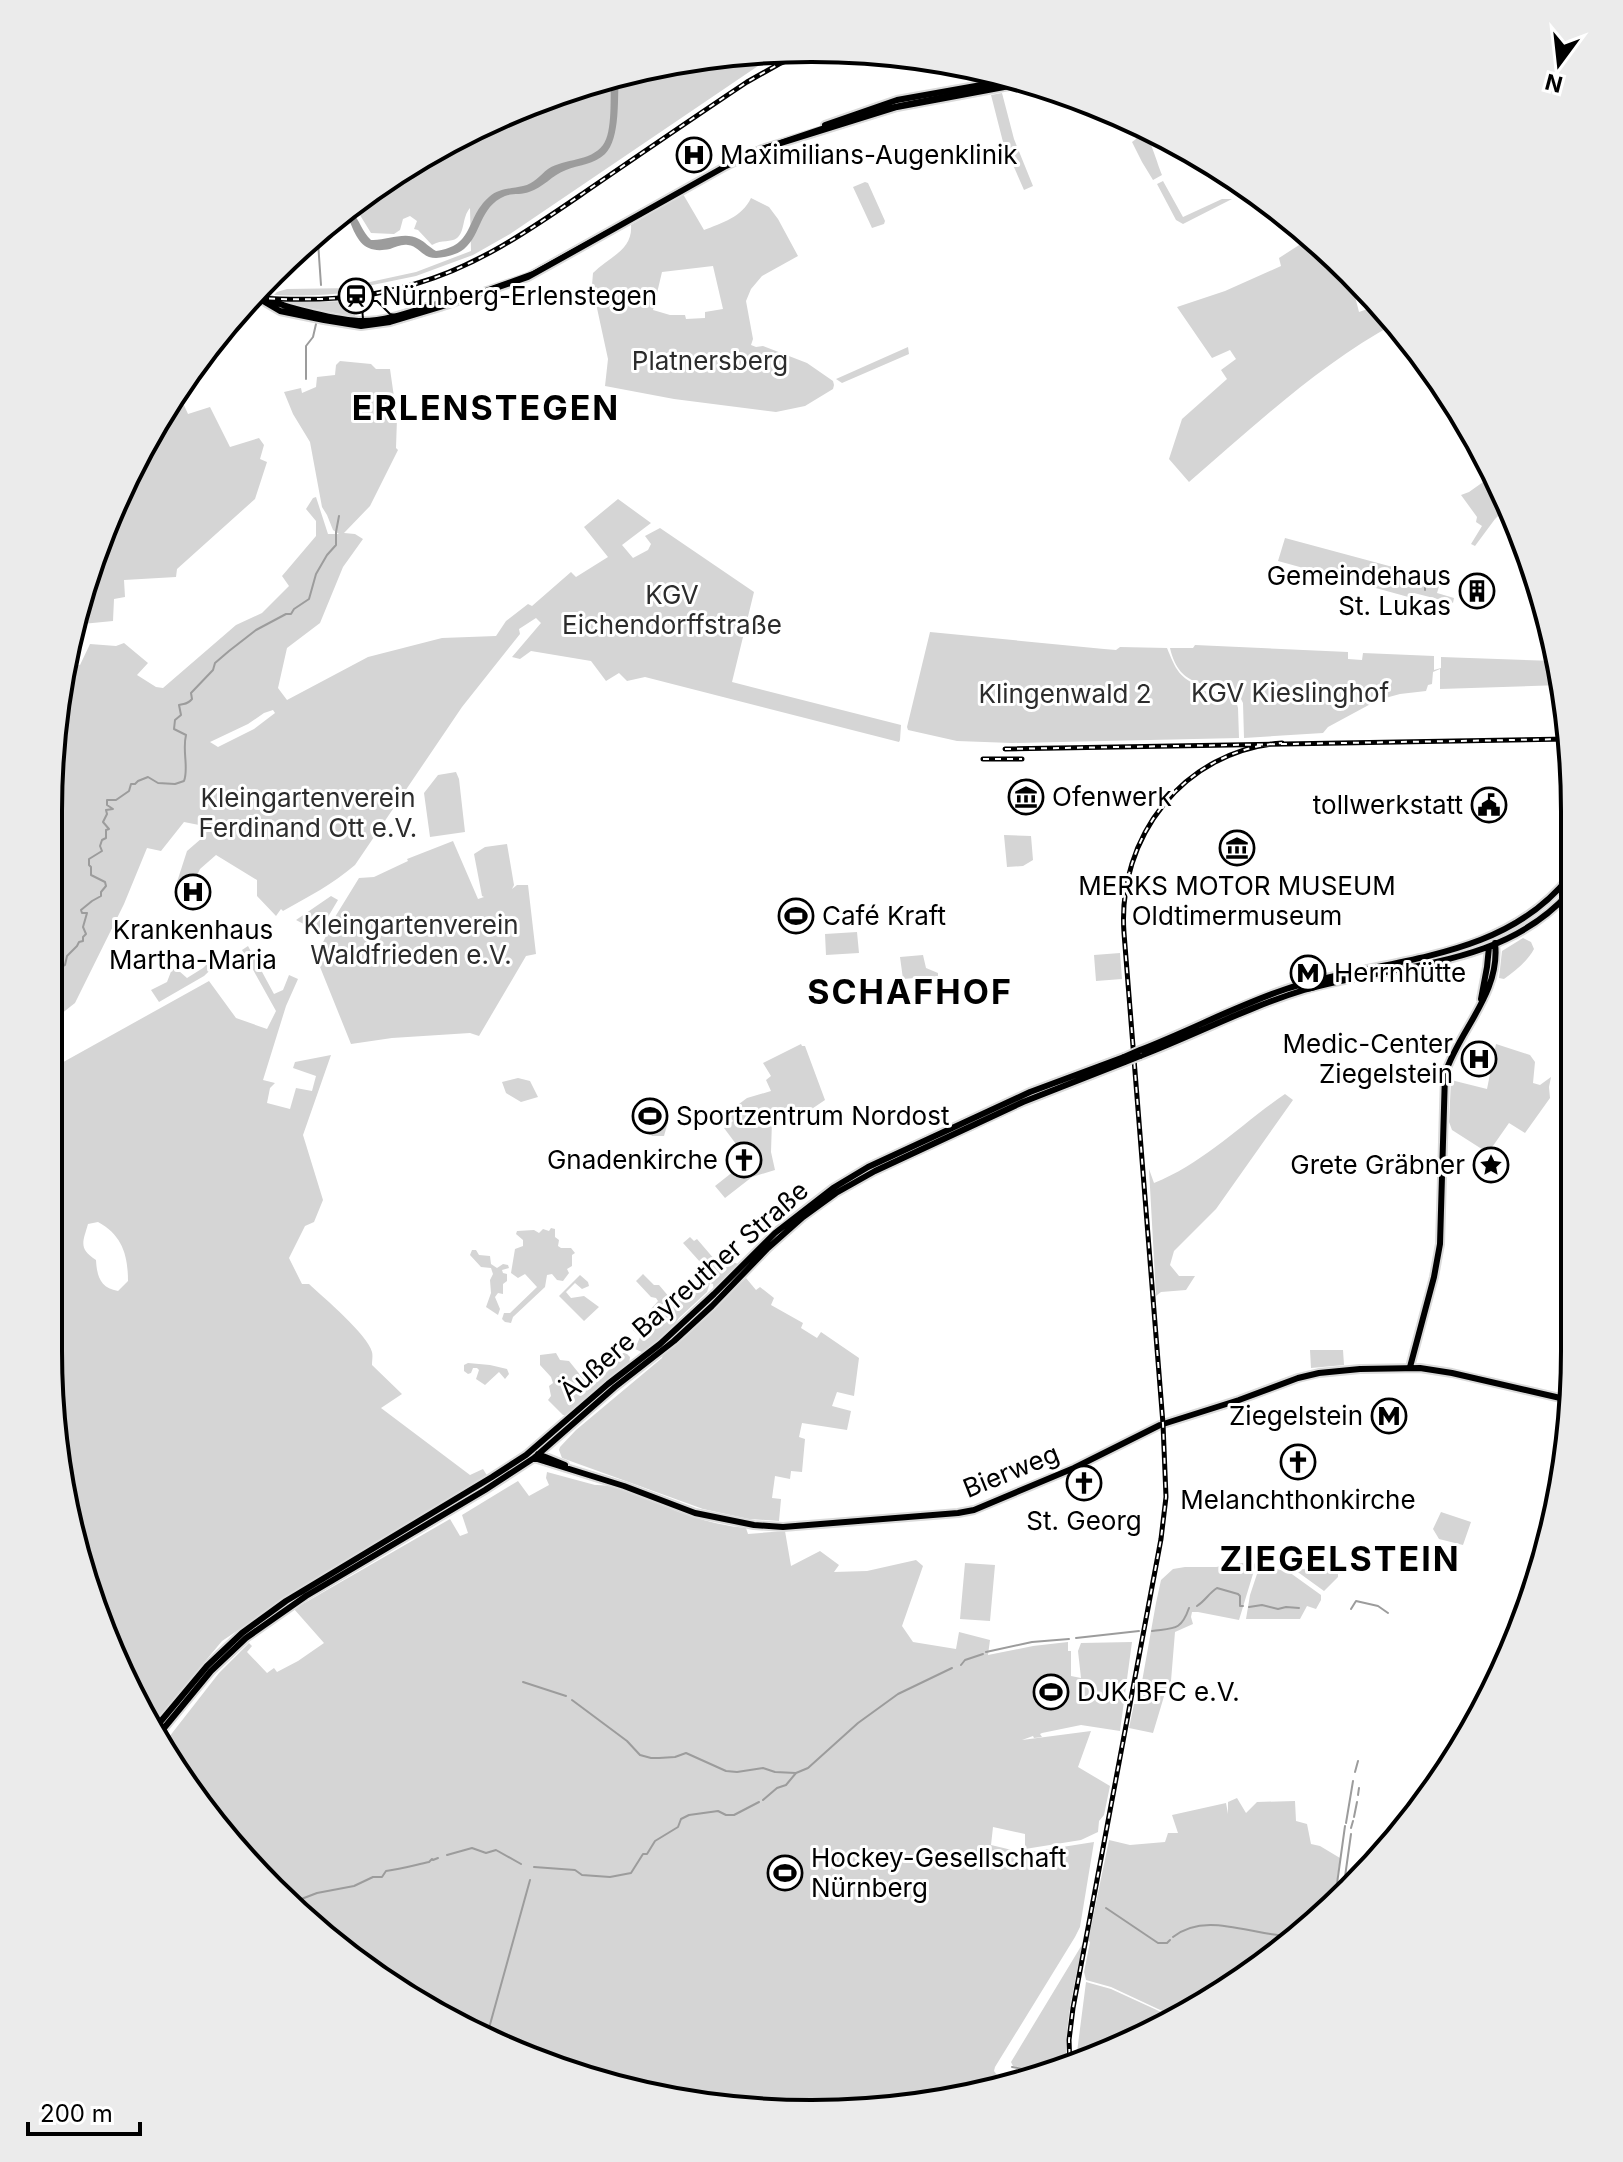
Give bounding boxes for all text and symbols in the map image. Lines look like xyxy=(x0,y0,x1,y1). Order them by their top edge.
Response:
north arrow xyxy=(1519,24,1599,104)
text: N xyxy=(1542,69,1565,98)
hospital icon: Maximilians-Augenklinik xyxy=(675,136,713,174)
place label: Maximilians-Augenklinik xyxy=(720,139,1018,170)
station icon: Nürnberg-Erlenstegen xyxy=(337,277,375,315)
place label: Nürnberg-Erlenstegen xyxy=(382,280,657,311)
park label: Platnersberg xyxy=(632,345,788,376)
district label: ERLENSTEGEN xyxy=(352,387,620,428)
place label: Gemeindehaus St. Lukas xyxy=(1267,560,1451,621)
building icon: Gemeindehaus St. Lukas xyxy=(1458,572,1496,610)
park label: KGV Eichendorffstraße xyxy=(562,579,782,640)
park label: KGV Kieslinghof xyxy=(1191,677,1389,708)
park label: Klingenwald 2 xyxy=(978,678,1152,709)
museum icon: Ofenwerk xyxy=(1007,778,1045,816)
place label: Ofenwerk xyxy=(1052,781,1172,812)
park label: Kleingartenverein Ferdinand Ott e.V. xyxy=(199,782,417,843)
public building icon: tollwerkstatt xyxy=(1470,786,1508,824)
place label: tollwerkstatt xyxy=(1313,789,1463,820)
museum icon: MERKS MOTOR MUSEUM Oldtimermuseum xyxy=(1218,829,1256,867)
place label: MERKS MOTOR MUSEUM Oldtimermuseum xyxy=(1078,870,1396,931)
hospital icon: Krankenhaus Martha-Maria xyxy=(174,873,212,911)
sports icon: Café Kraft xyxy=(777,897,815,935)
place label: Café Kraft xyxy=(822,900,946,931)
park label: Kleingartenverein Waldfrieden e.V. xyxy=(303,909,519,970)
place label: Krankenhaus Martha-Maria xyxy=(109,914,277,975)
metro station icon: Herrnhütte xyxy=(1289,954,1327,992)
place label: Herrnhütte xyxy=(1334,957,1466,988)
district label: SCHAFHOF xyxy=(807,971,1013,1012)
place label: Medic-Center Ziegelstein xyxy=(1283,1028,1453,1089)
hospital icon: Medic-Center Ziegelstein xyxy=(1460,1040,1498,1078)
sports icon: Sportzentrum Nordost xyxy=(631,1097,669,1135)
place label: Sportzentrum Nordost xyxy=(676,1100,949,1131)
church icon: Gnadenkirche xyxy=(725,1141,763,1179)
place label: Gnadenkirche xyxy=(547,1144,718,1175)
place icon: Grete Gräbner xyxy=(1472,1146,1510,1184)
place label: Grete Gräbner xyxy=(1290,1149,1465,1180)
street label: Äußere Bayreuther Straße xyxy=(553,1174,814,1407)
metro station icon: Ziegelstein xyxy=(1370,1397,1408,1435)
place label: Ziegelstein xyxy=(1229,1400,1363,1431)
street label: Bierweg xyxy=(958,1437,1063,1504)
church icon: Melanchthonkirche xyxy=(1279,1443,1317,1481)
church icon: St. Georg xyxy=(1065,1464,1103,1502)
place label: Melanchthonkirche xyxy=(1180,1484,1416,1515)
place label: St. Georg xyxy=(1026,1505,1142,1536)
district label: ZIEGELSTEIN xyxy=(1219,1538,1461,1579)
sports icon: DJK BFC e.V. xyxy=(1032,1673,1070,1711)
place label: DJK BFC e.V. xyxy=(1077,1676,1240,1707)
place label: Hockey-Gesellschaft Nürnberg xyxy=(811,1842,1066,1903)
sports icon: Hockey-Gesellschaft Nürnberg xyxy=(766,1854,804,1892)
scale bar xyxy=(28,2086,140,2136)
text: 200 m xyxy=(40,2099,113,2128)

